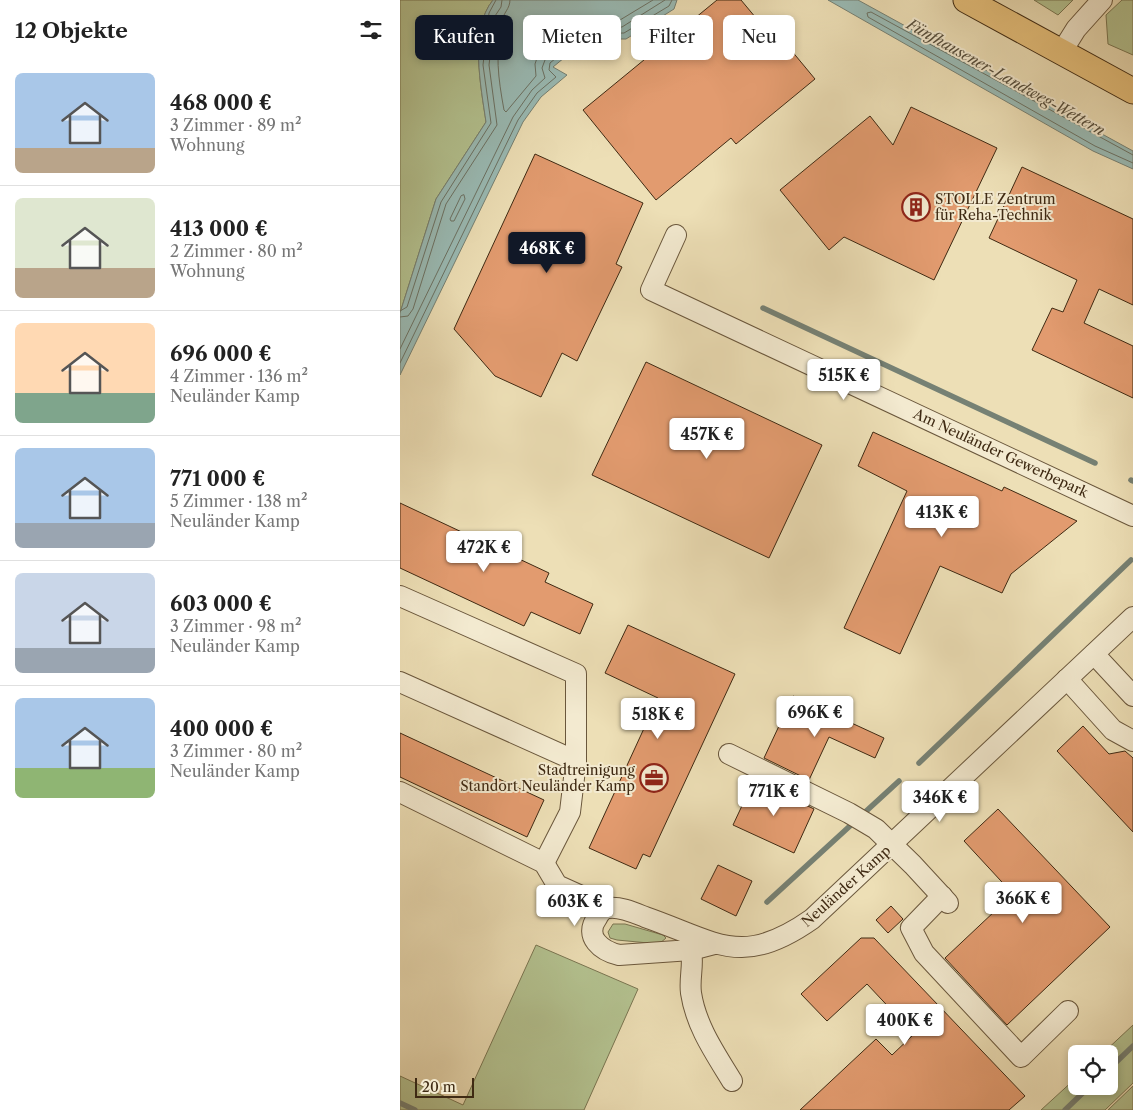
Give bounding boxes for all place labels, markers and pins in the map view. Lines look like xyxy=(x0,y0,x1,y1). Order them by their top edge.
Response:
place label: STOLLE Zentrum für Reha-Technik xyxy=(935,190,1056,224)
building icon: STOLLE Zentrum für Reha-Technik xyxy=(901,192,931,222)
pin: 468K € xyxy=(506,232,588,274)
pin: 515K € xyxy=(803,358,885,401)
pin: 457K € xyxy=(666,418,748,460)
pin: 413K € xyxy=(901,496,983,538)
pin: 472K € xyxy=(443,530,525,573)
pin: 696K € xyxy=(774,696,856,738)
pin: 518K € xyxy=(617,698,699,740)
place label: Stadtreinigung Standort Neuländer Kamp xyxy=(460,761,636,795)
office icon: Stadtreinigung Standort Neuländer Kamp xyxy=(639,763,669,793)
pin: 771K € xyxy=(733,774,815,817)
pin: 346K € xyxy=(899,780,981,823)
pin: 366K € xyxy=(982,882,1064,924)
pin: 603K € xyxy=(534,884,616,927)
pin: 400K € xyxy=(864,1004,946,1046)

